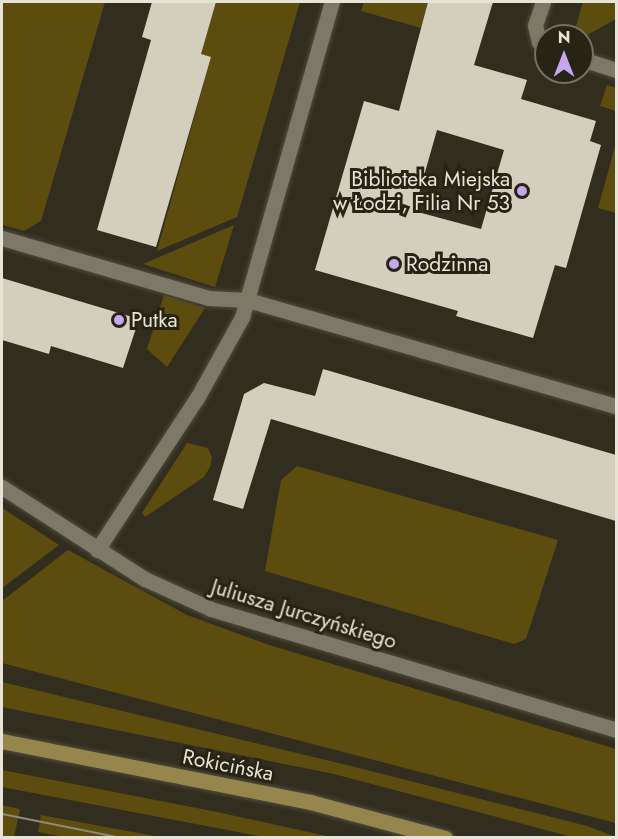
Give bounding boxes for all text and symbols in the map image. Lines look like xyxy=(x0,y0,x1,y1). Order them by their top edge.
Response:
north arrow xyxy=(534,24,594,84)
text: N xyxy=(558,26,570,49)
place label: Biblioteka Miejska w Łodzi, Filia Nr 53 xyxy=(333,166,510,216)
marker: Biblioteka Miejska w Łodzi, Filia Nr 53 xyxy=(515,184,529,198)
place label: Rodzinna xyxy=(406,251,488,277)
marker: Rodzinna xyxy=(387,257,401,271)
place label: Putka xyxy=(131,307,177,333)
marker: Putka xyxy=(112,313,126,327)
street label: Juliusza Jurczyńskiego xyxy=(208,574,400,654)
street label: Rokicińska xyxy=(180,744,276,786)

